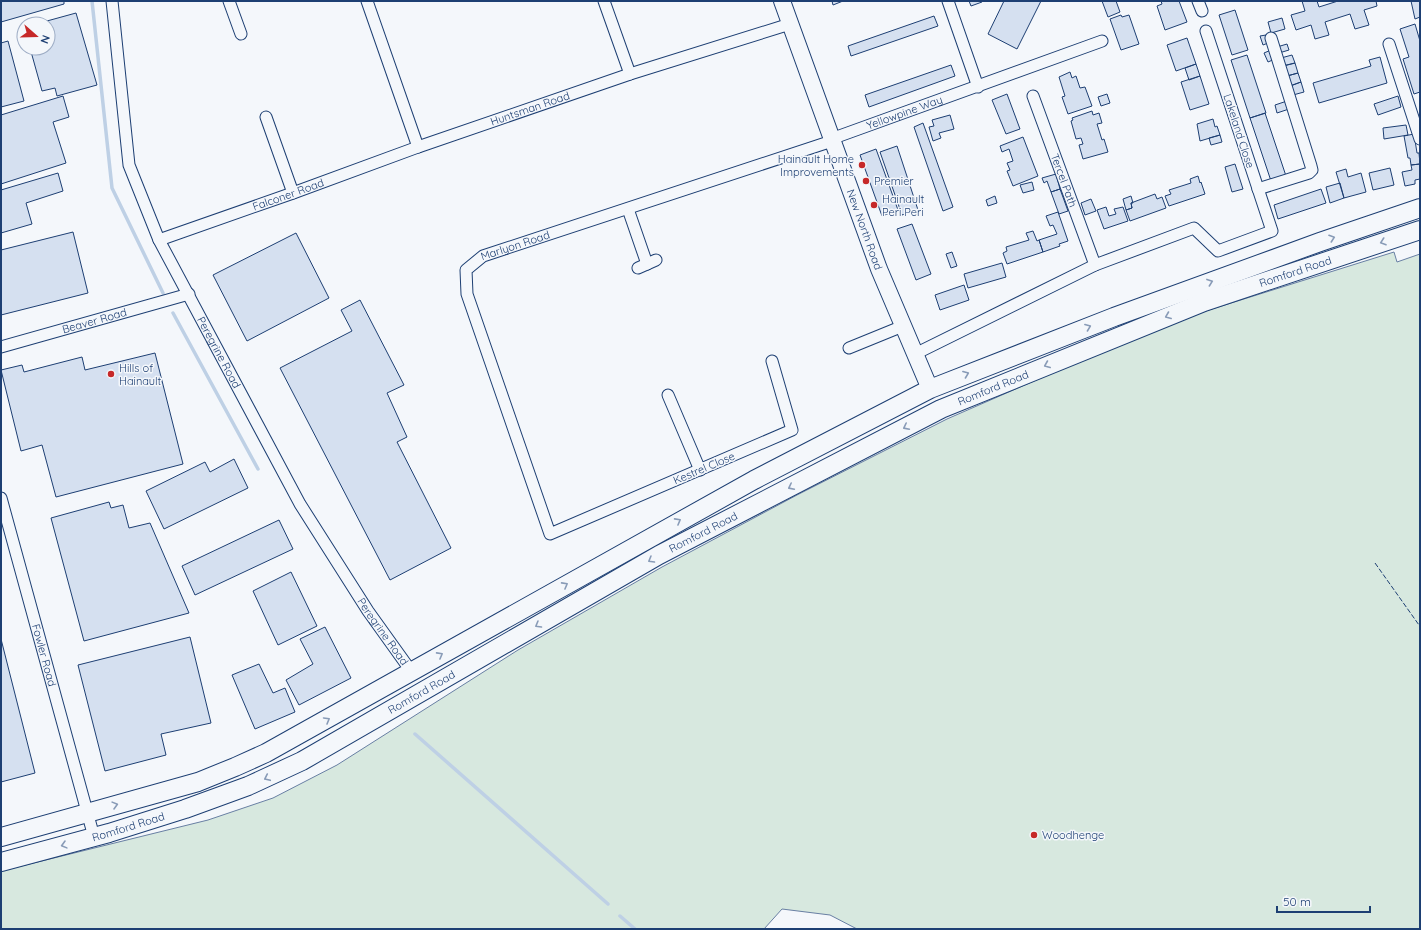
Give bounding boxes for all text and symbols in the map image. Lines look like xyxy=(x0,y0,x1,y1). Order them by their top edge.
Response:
north arrow xyxy=(16,16,56,56)
text: N xyxy=(37,33,53,46)
street label: Huntsman Road xyxy=(488,88,571,129)
street label: Yellowpine Way xyxy=(864,92,944,133)
street label: Lakeland Close xyxy=(1220,92,1258,170)
place label: Hainault Home Improvements xyxy=(778,152,854,179)
street label: Tercel Path xyxy=(1048,152,1080,209)
marker: Hainault Home Improvements xyxy=(857,160,867,170)
place label: Premier xyxy=(874,174,914,188)
street label: Falconer Road xyxy=(251,175,326,214)
marker: Premier xyxy=(861,176,871,186)
street label: New North Road xyxy=(844,187,886,272)
place label: Hainault Peri Peri xyxy=(882,192,925,219)
marker: Hainault Peri Peri xyxy=(869,200,879,210)
street label: Marlyon Road xyxy=(479,228,551,263)
one-way arrow xyxy=(1328,235,1335,243)
one-way arrow xyxy=(1380,237,1387,246)
street label: Romford Road xyxy=(1257,253,1333,290)
one-way arrow xyxy=(1206,279,1213,287)
street label: Beaver Road xyxy=(60,305,128,336)
one-way arrow xyxy=(1164,312,1171,320)
street label: Peregrine Road xyxy=(194,314,244,391)
one-way arrow xyxy=(1084,324,1091,332)
one-way arrow xyxy=(1044,360,1052,368)
place label: Hills of Hainault xyxy=(119,361,162,388)
street label: Romford Road xyxy=(956,367,1031,408)
marker: Hills of Hainault xyxy=(106,369,116,379)
one-way arrow xyxy=(963,371,970,379)
one-way arrow xyxy=(903,422,911,430)
street label: Kestrel Close xyxy=(671,449,737,487)
one-way arrow xyxy=(788,482,795,490)
street label: Romford Road xyxy=(667,509,740,556)
one-way arrow xyxy=(674,519,682,526)
one-way arrow xyxy=(648,555,655,562)
one-way arrow xyxy=(561,582,568,589)
street label: Peregrine Road xyxy=(354,595,411,668)
one-way arrow xyxy=(535,620,542,627)
street label: Fowler Road xyxy=(29,622,59,688)
one-way arrow xyxy=(435,653,443,660)
street label: Romford Road xyxy=(385,667,458,717)
one-way arrow xyxy=(322,717,330,724)
one-way arrow xyxy=(264,773,271,781)
one-way arrow xyxy=(112,801,119,810)
street label: Romford Road xyxy=(90,809,166,844)
place label: Woodhenge xyxy=(1042,828,1104,842)
marker: Woodhenge xyxy=(1029,830,1039,840)
one-way arrow xyxy=(61,840,67,848)
scale bar xyxy=(1277,888,1370,914)
text: 50 m xyxy=(1283,894,1311,909)

